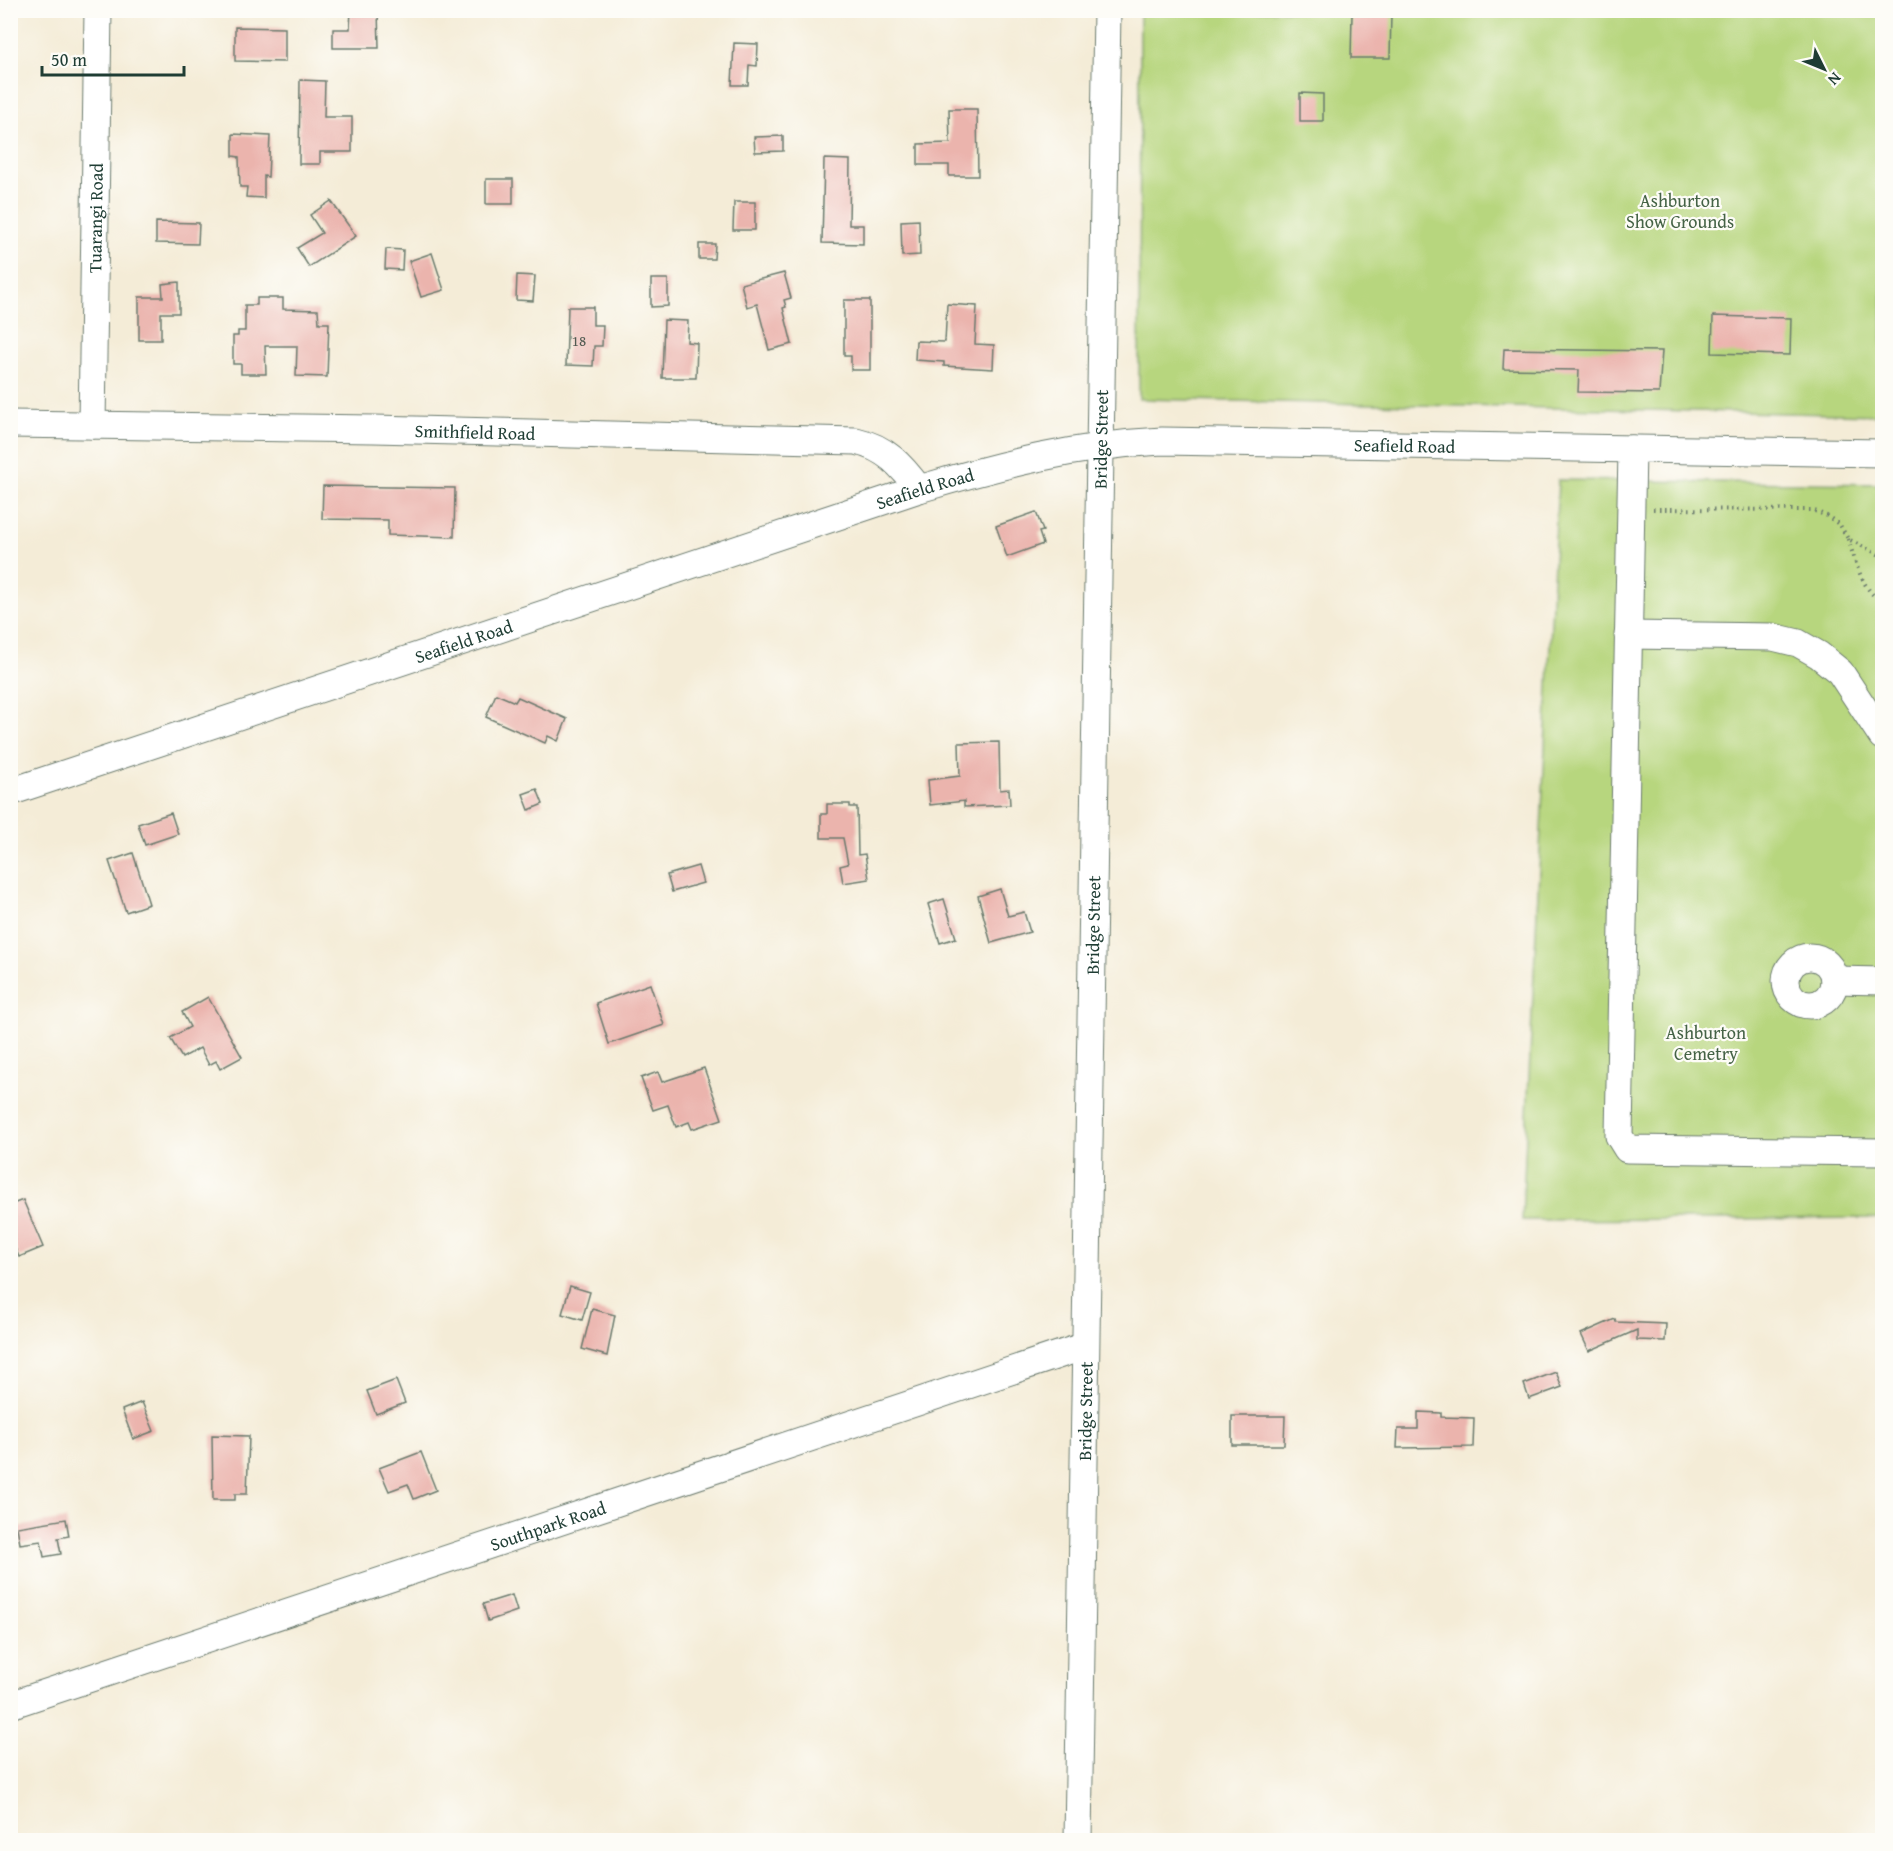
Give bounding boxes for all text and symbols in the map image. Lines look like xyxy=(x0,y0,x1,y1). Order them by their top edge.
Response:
scale bar xyxy=(42,39,184,77)
north arrow xyxy=(1794,39,1854,99)
text: 50 m xyxy=(51,46,87,73)
text: N xyxy=(1822,67,1847,92)
street label: Tuarangi Road xyxy=(81,162,109,273)
park label: Ashburton Show Grounds xyxy=(1626,187,1734,235)
house number: 18 xyxy=(572,330,586,351)
street label: Bridge Street xyxy=(1086,389,1114,489)
street label: Smithfield Road xyxy=(414,417,536,447)
street label: Seafield Road xyxy=(1354,431,1456,459)
street label: Seafield Road xyxy=(872,460,977,516)
street label: Seafield Road xyxy=(411,612,516,670)
street label: Bridge Street xyxy=(1078,875,1107,975)
park label: Ashburton Cemetry xyxy=(1666,1019,1746,1067)
street label: Bridge Street xyxy=(1071,1361,1099,1461)
street label: Southpark Road xyxy=(486,1493,610,1557)

